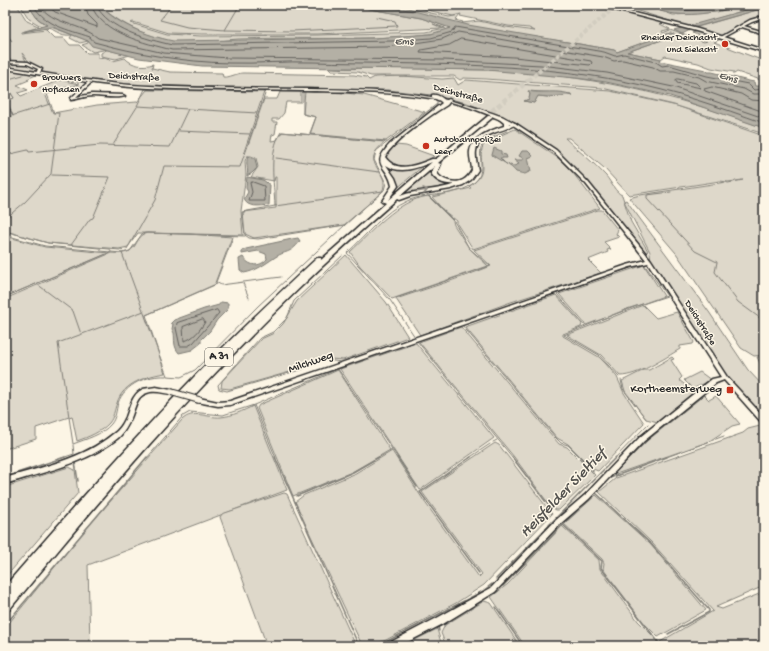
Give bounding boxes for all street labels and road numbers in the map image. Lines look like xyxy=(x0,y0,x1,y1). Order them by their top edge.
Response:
street label: Deichstraße xyxy=(107,70,160,84)
street label: Deichstraße xyxy=(431,81,485,107)
street label: Deichstraße xyxy=(681,297,719,348)
road number: A 31 xyxy=(205,348,233,366)
street label: Milchweg xyxy=(287,349,335,377)

